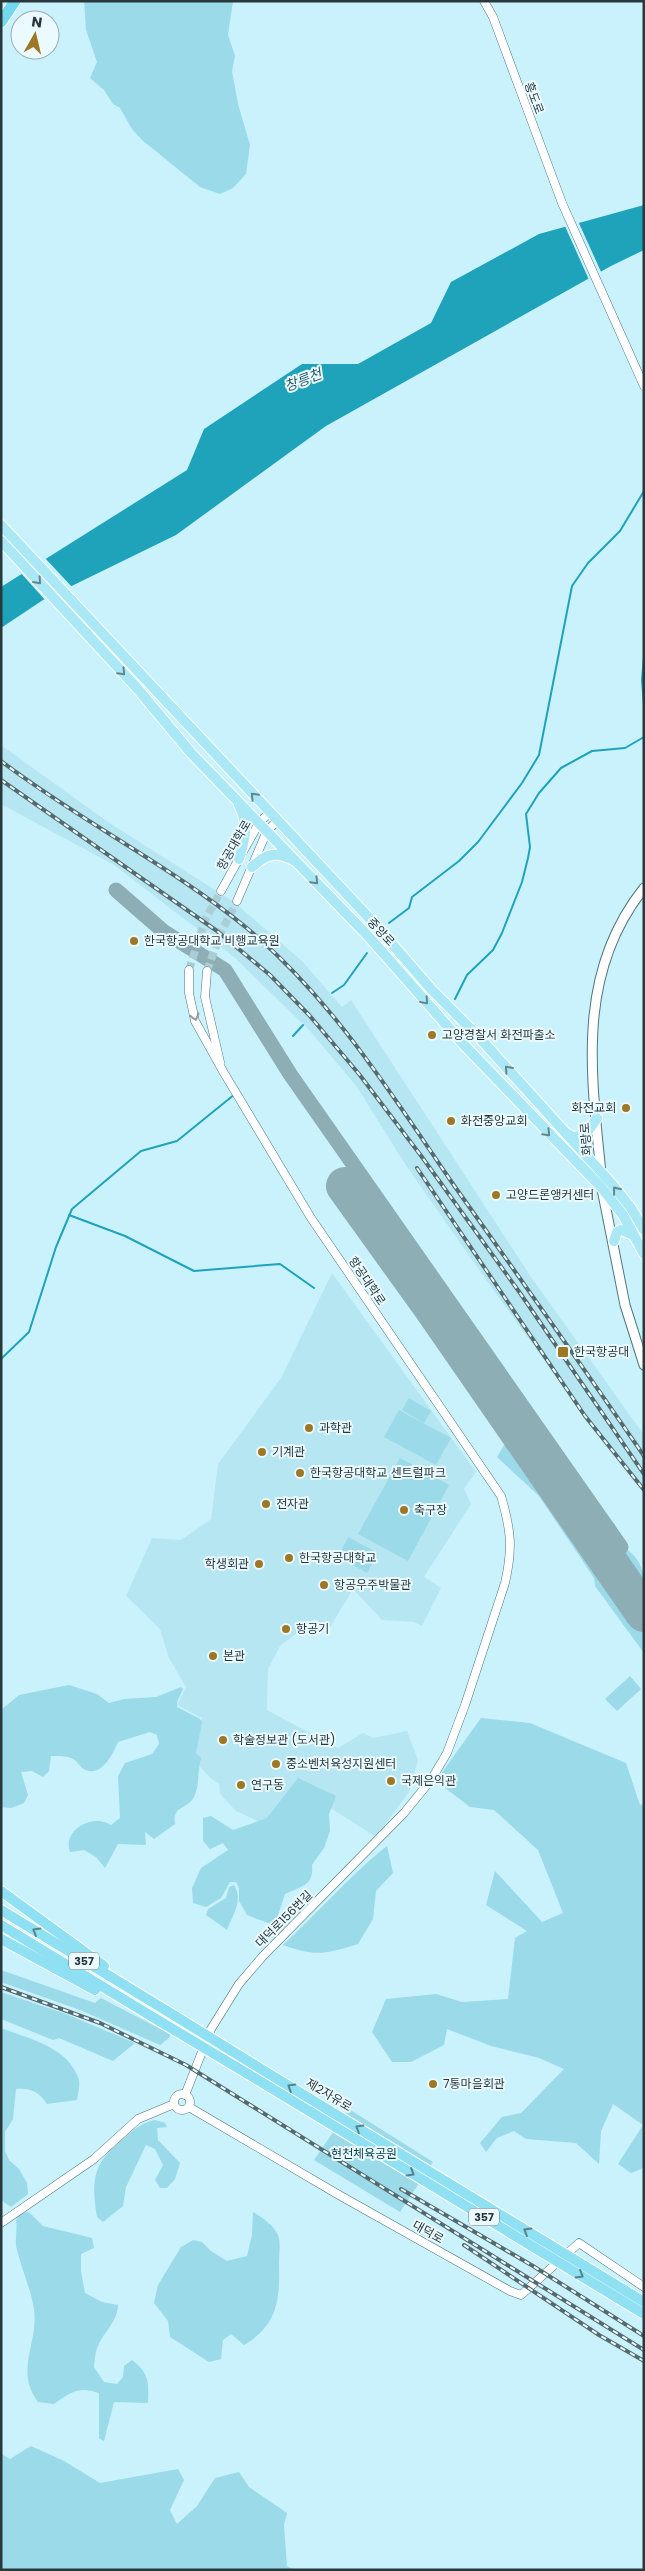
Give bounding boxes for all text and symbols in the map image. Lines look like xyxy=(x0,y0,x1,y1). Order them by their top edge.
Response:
north arrow xyxy=(10,10,60,60)
text: N xyxy=(30,11,43,33)
street label: 흥도로 xyxy=(521,79,548,116)
water label: 창릉천 xyxy=(281,363,326,396)
one-way arrow xyxy=(32,575,41,584)
one-way arrow xyxy=(116,666,125,675)
one-way arrow xyxy=(251,793,260,802)
street label: 항공대학로 xyxy=(212,817,255,873)
one-way arrow xyxy=(309,876,318,885)
street label: 중앙로 xyxy=(364,914,399,950)
place label: 한국항공대학교 비행교육원 xyxy=(144,932,280,949)
marker: 한국항공대학교 비행교육원 xyxy=(128,935,140,947)
one-way arrow xyxy=(419,995,428,1004)
one-way arrow xyxy=(189,1013,199,1021)
place label: 고양경찰서 화전파출소 xyxy=(442,1026,556,1043)
marker: 고양경찰서 화전파출소 xyxy=(426,1029,438,1041)
one-way arrow xyxy=(504,1066,513,1075)
place label: 화전교회 xyxy=(572,1099,616,1116)
marker: 화전교회 xyxy=(620,1102,632,1114)
place label: 화전중앙교회 xyxy=(461,1112,527,1129)
marker: 화전중앙교회 xyxy=(445,1115,457,1127)
street label: 화랑로 xyxy=(576,1122,595,1156)
one-way arrow xyxy=(541,1127,550,1136)
place label: 고양드론앵커센터 xyxy=(506,1186,594,1203)
one-way arrow xyxy=(614,1187,622,1196)
marker: 고양드론앵커센터 xyxy=(490,1189,502,1201)
street label: 항공대학로 xyxy=(345,1253,390,1308)
place label: 한국항공대 xyxy=(574,1343,629,1360)
marker: 한국항공대 xyxy=(556,1345,570,1359)
place label: 과학관 xyxy=(319,1419,352,1436)
marker: 과학관 xyxy=(303,1422,315,1434)
place label: 기계관 xyxy=(272,1443,305,1460)
marker: 기계관 xyxy=(256,1446,268,1458)
place label: 한국항공대학교 센트럴파크 xyxy=(310,1464,446,1481)
marker: 한국항공대학교 센트럴파크 xyxy=(294,1467,306,1479)
place label: 전자관 xyxy=(276,1495,309,1512)
marker: 전자관 xyxy=(260,1498,272,1510)
place label: 축구장 xyxy=(414,1501,447,1518)
marker: 축구장 xyxy=(398,1504,410,1516)
place label: 한국항공대학교 xyxy=(299,1549,376,1566)
marker: 한국항공대학교 xyxy=(283,1552,295,1564)
place label: 학생회관 xyxy=(205,1555,249,1572)
marker: 학생회관 xyxy=(253,1558,265,1570)
place label: 항공우주박물관 xyxy=(334,1576,411,1593)
marker: 항공우주박물관 xyxy=(318,1579,330,1591)
place label: 항공기 xyxy=(296,1620,329,1637)
marker: 항공기 xyxy=(280,1623,292,1635)
place label: 본관 xyxy=(223,1647,245,1664)
marker: 본관 xyxy=(207,1650,219,1662)
place label: 학술정보관 (도서관) xyxy=(233,1731,335,1748)
marker: 학술정보관 (도서관) xyxy=(217,1734,229,1746)
place label: 중소벤처육성지원센터 xyxy=(286,1755,396,1772)
marker: 중소벤처육성지원센터 xyxy=(270,1758,282,1770)
place label: 국제은익관 xyxy=(401,1772,456,1789)
marker: 국제은익관 xyxy=(385,1775,397,1787)
place label: 연구동 xyxy=(251,1776,284,1793)
marker: 연구동 xyxy=(235,1779,247,1791)
street label: 대덕로156번길 xyxy=(251,1886,316,1951)
one-way arrow xyxy=(33,1928,42,1938)
road number: 357 xyxy=(69,1952,99,1970)
street label: 제2자유로 xyxy=(303,2074,356,2115)
place label: 7통마을회관 xyxy=(443,2075,505,2092)
marker: 7통마을회관 xyxy=(427,2078,439,2090)
one-way arrow xyxy=(288,2084,297,2094)
one-way arrow xyxy=(355,2125,364,2135)
park label: 현천체육공원 xyxy=(331,2145,397,2162)
one-way arrow xyxy=(405,2167,414,2176)
road number: 357 xyxy=(469,2208,499,2226)
street label: 대덕로 xyxy=(410,2216,447,2247)
one-way arrow xyxy=(524,2227,533,2237)
one-way arrow xyxy=(574,2269,583,2279)

